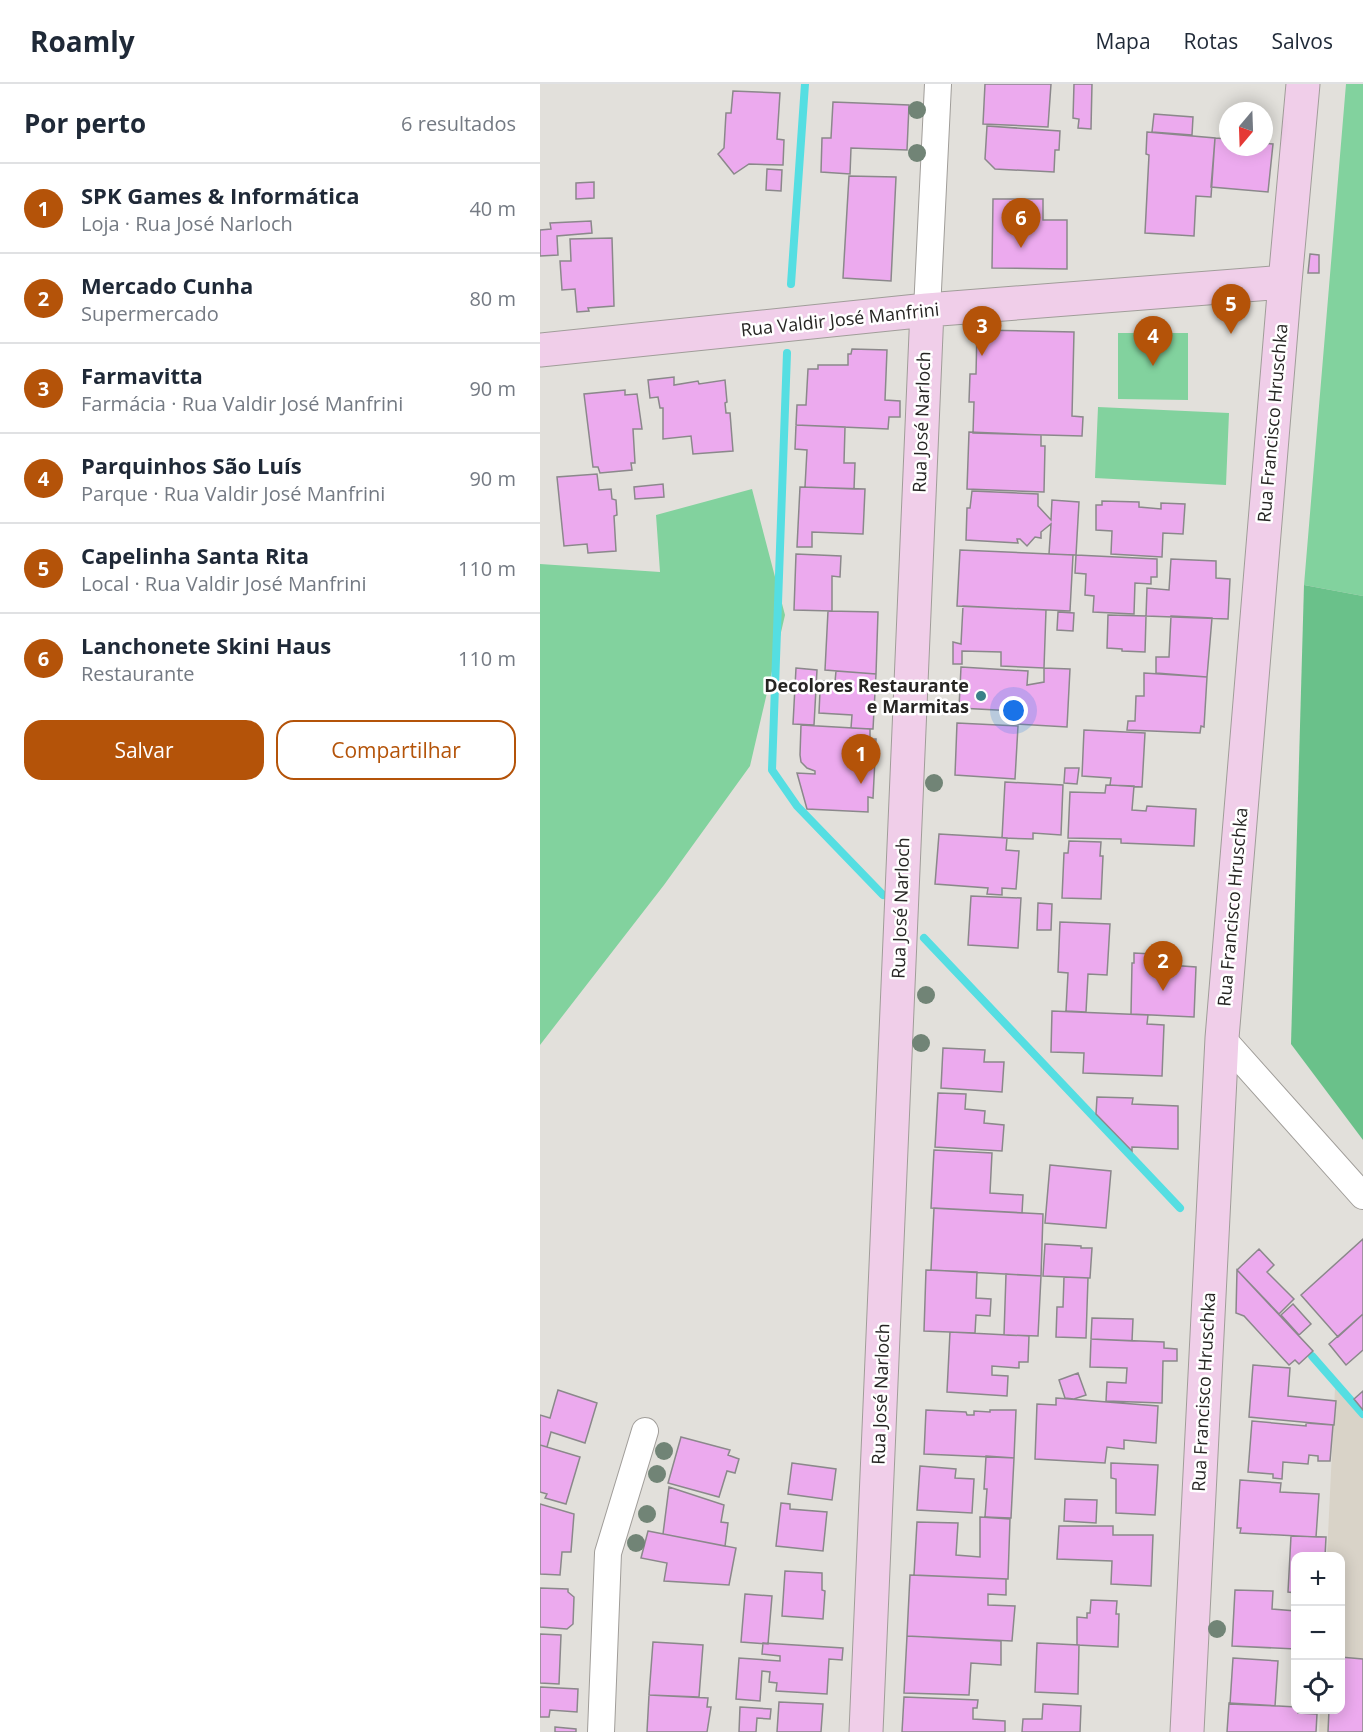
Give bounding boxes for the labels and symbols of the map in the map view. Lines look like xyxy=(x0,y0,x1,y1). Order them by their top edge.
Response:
north arrow xyxy=(1219,102,1273,156)
pin: 6 xyxy=(1002,198,1040,248)
pin: 5 xyxy=(1212,284,1250,334)
street label: Rua Valdir José Manfrini xyxy=(739,297,940,341)
pin: 3 xyxy=(962,306,1002,356)
pin: 4 xyxy=(1134,316,1172,366)
street label: Rua Francisco Hruschka xyxy=(1251,322,1293,523)
street label: Rua José Narloch xyxy=(907,351,935,493)
place label: Decolores Restaurante e Marmitas xyxy=(764,673,969,718)
marker: Decolores Restaurante e Marmitas xyxy=(974,689,988,703)
your location xyxy=(999,696,1028,725)
pin: 1 xyxy=(842,734,880,784)
street label: Rua Francisco Hruschka xyxy=(1211,806,1253,1007)
street label: Rua José Narloch xyxy=(886,837,914,979)
pin: 2 xyxy=(1144,942,1182,991)
street label: Rua Francisco Hruschka xyxy=(1186,1292,1220,1492)
street label: Rua José Narloch xyxy=(866,1323,894,1465)

